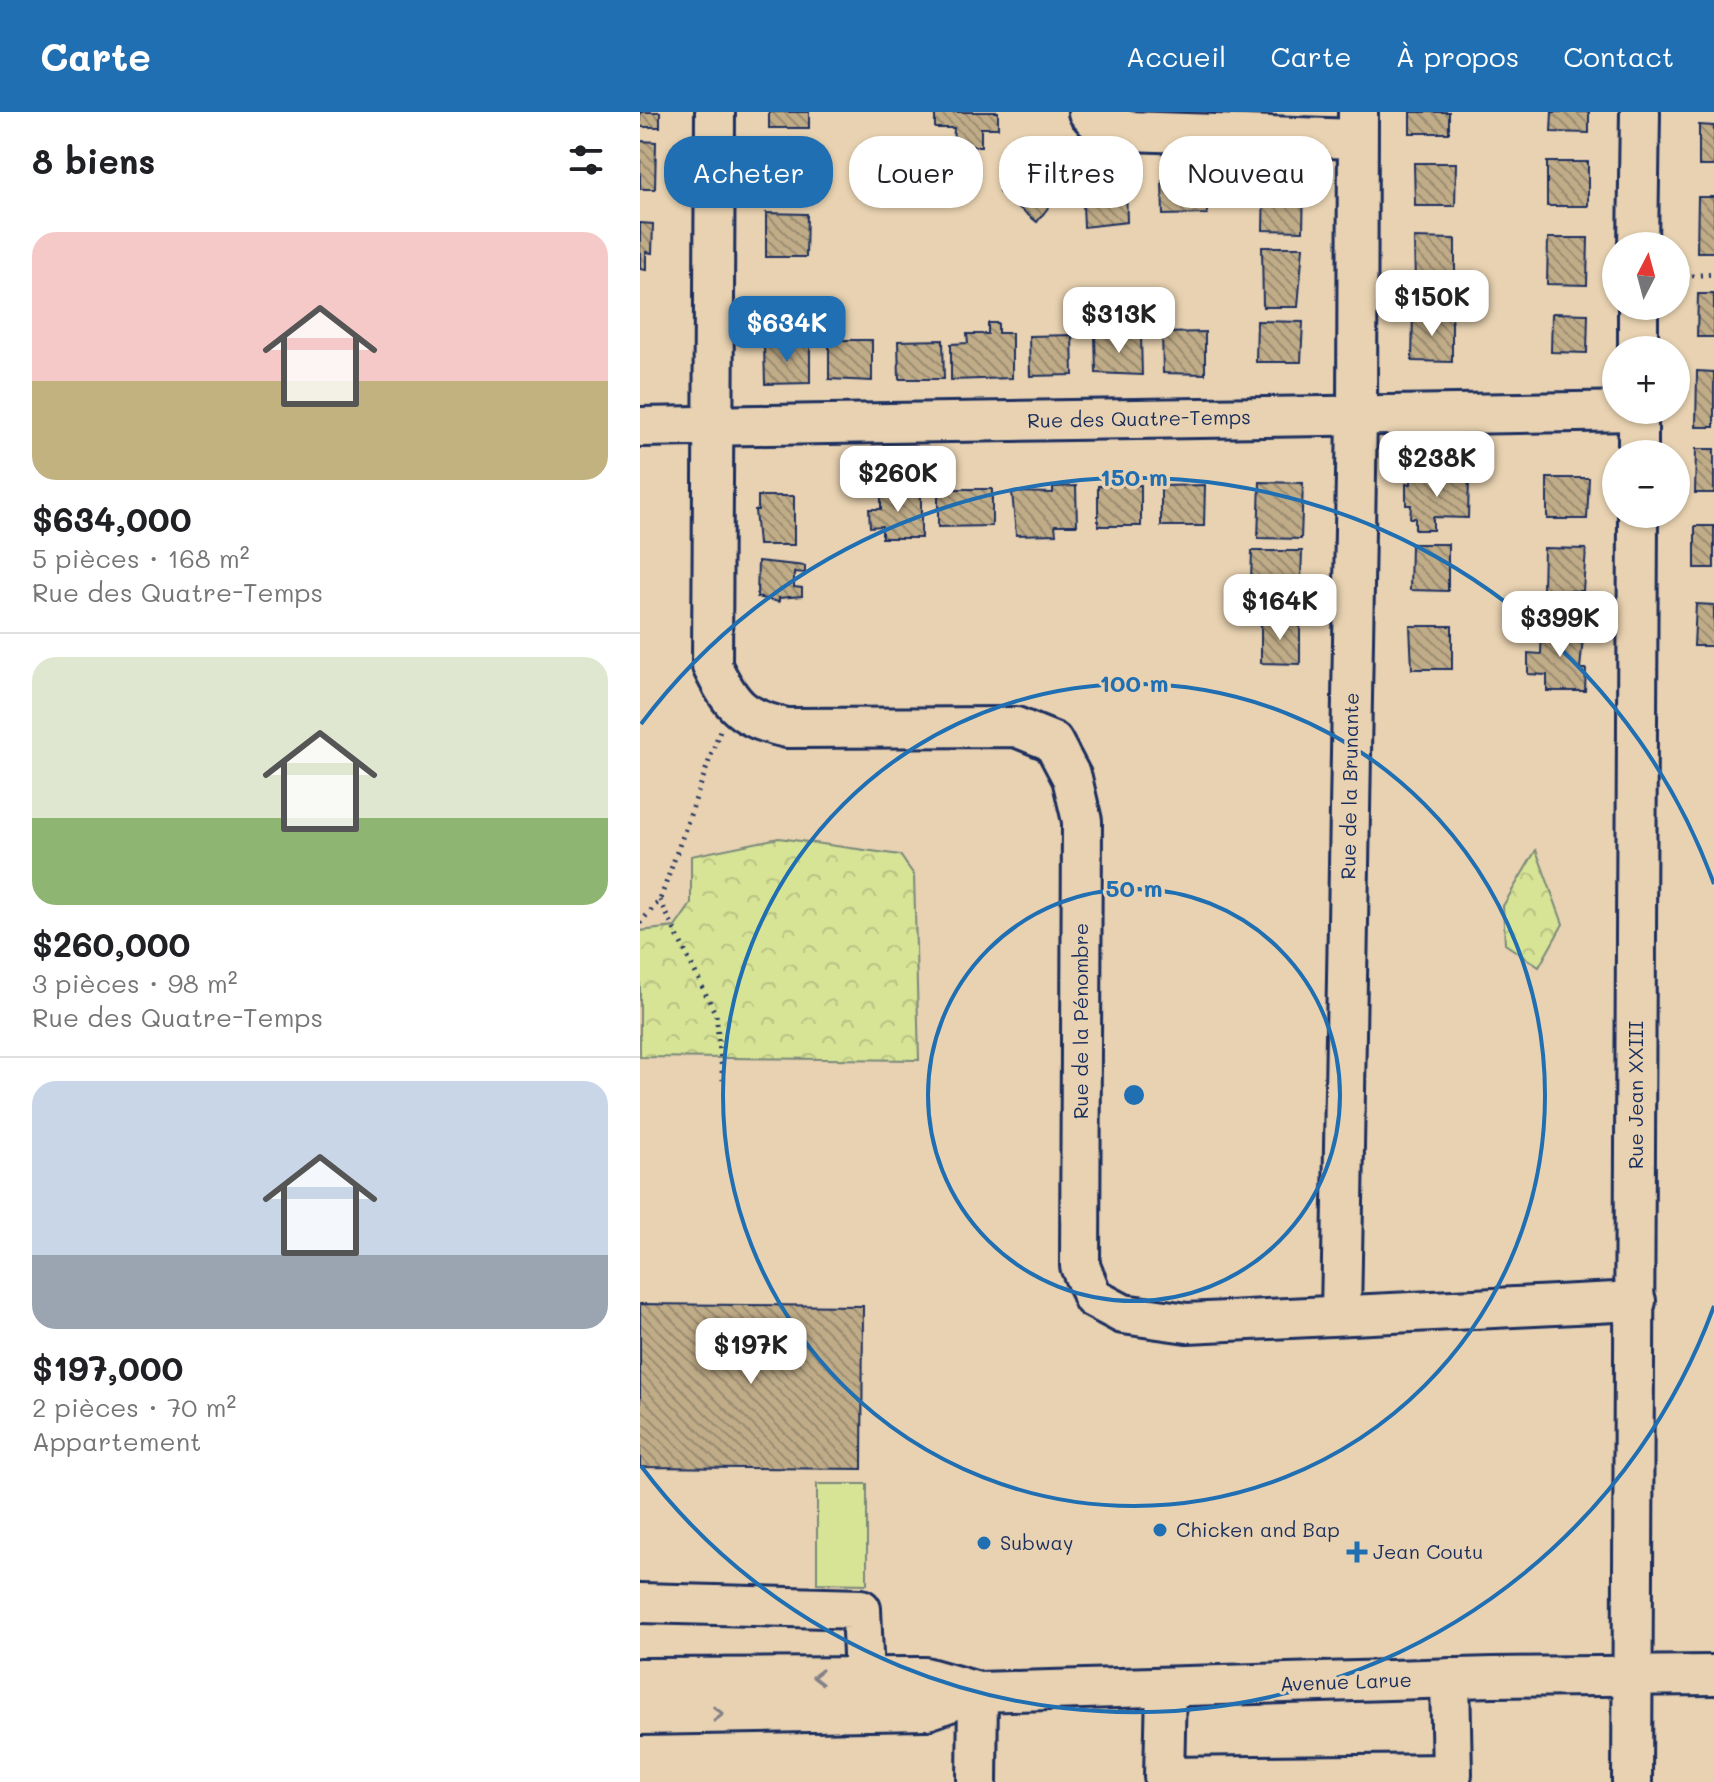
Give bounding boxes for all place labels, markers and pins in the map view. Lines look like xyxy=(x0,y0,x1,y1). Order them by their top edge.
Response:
pin: $150K xyxy=(1376,270,1488,338)
pin: $313K xyxy=(1063,287,1175,355)
pin: $634K xyxy=(731,296,843,364)
pin: $238K xyxy=(1381,431,1493,499)
pin: $260K xyxy=(842,446,954,514)
pin: $164K xyxy=(1224,574,1336,642)
pin: $399K xyxy=(1504,591,1616,659)
centre of rings xyxy=(1120,1081,1148,1109)
pin: $197K xyxy=(695,1318,807,1386)
place label: Chicken and Bap xyxy=(1176,1516,1340,1542)
marker: Chicken and Bap xyxy=(1151,1521,1169,1539)
place label: Subway xyxy=(1000,1529,1073,1555)
marker: Subway xyxy=(975,1534,993,1552)
place label: Jean Coutu xyxy=(1373,1538,1483,1564)
marker: Jean Coutu xyxy=(1348,1543,1366,1561)

